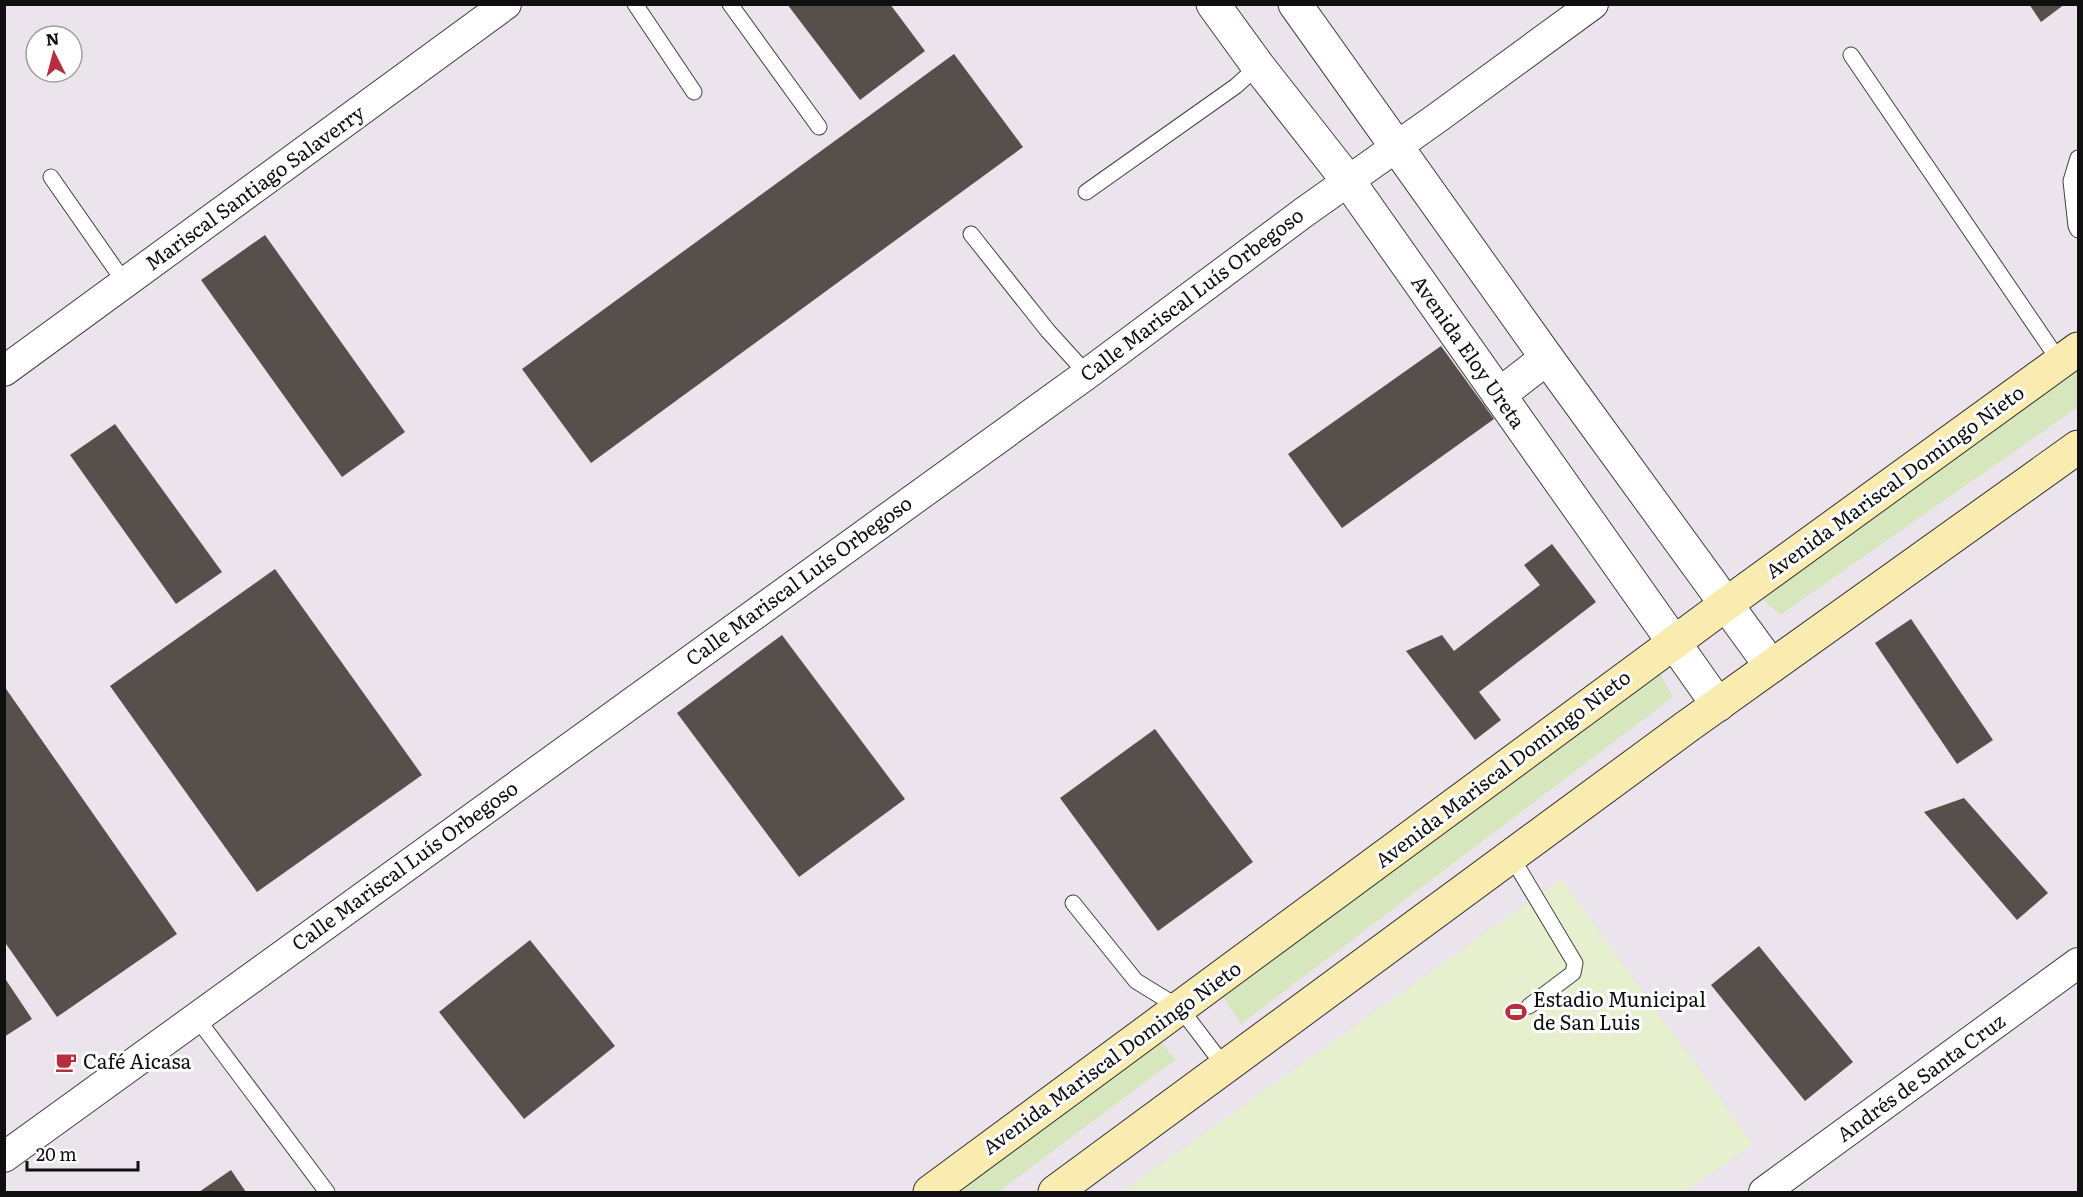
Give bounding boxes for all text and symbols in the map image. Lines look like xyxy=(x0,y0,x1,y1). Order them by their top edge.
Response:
north arrow xyxy=(24,24,84,84)
text: N xyxy=(44,25,60,51)
street label: Mariscal Santiago Salaverry xyxy=(138,96,370,276)
street label: Calle Mariscal Luís Orbegoso xyxy=(1073,199,1309,388)
street label: Avenida Eloy Ureta xyxy=(1405,268,1534,434)
street label: Avenida Mariscal Domingo Nieto xyxy=(1758,376,2029,585)
street label: Calle Mariscal Luís Orbegoso xyxy=(678,487,917,672)
street label: Avenida Mariscal Domingo Nieto xyxy=(1368,661,1636,874)
street label: Calle Mariscal Luís Orbegoso xyxy=(284,772,523,957)
street label: Avenida Mariscal Domingo Nieto xyxy=(975,952,1246,1161)
place label: Estadio Municipal de San Luis xyxy=(1533,983,1706,1036)
sports icon: Estadio Municipal de San Luis xyxy=(1504,1000,1528,1024)
street label: Andrés de Santa Cruz xyxy=(1829,1005,2011,1148)
place label: Café Aicasa xyxy=(83,1045,191,1075)
cafe icon: Café Aicasa xyxy=(54,1050,78,1074)
scale bar xyxy=(27,1134,138,1172)
text: 20 m xyxy=(36,1140,77,1167)

